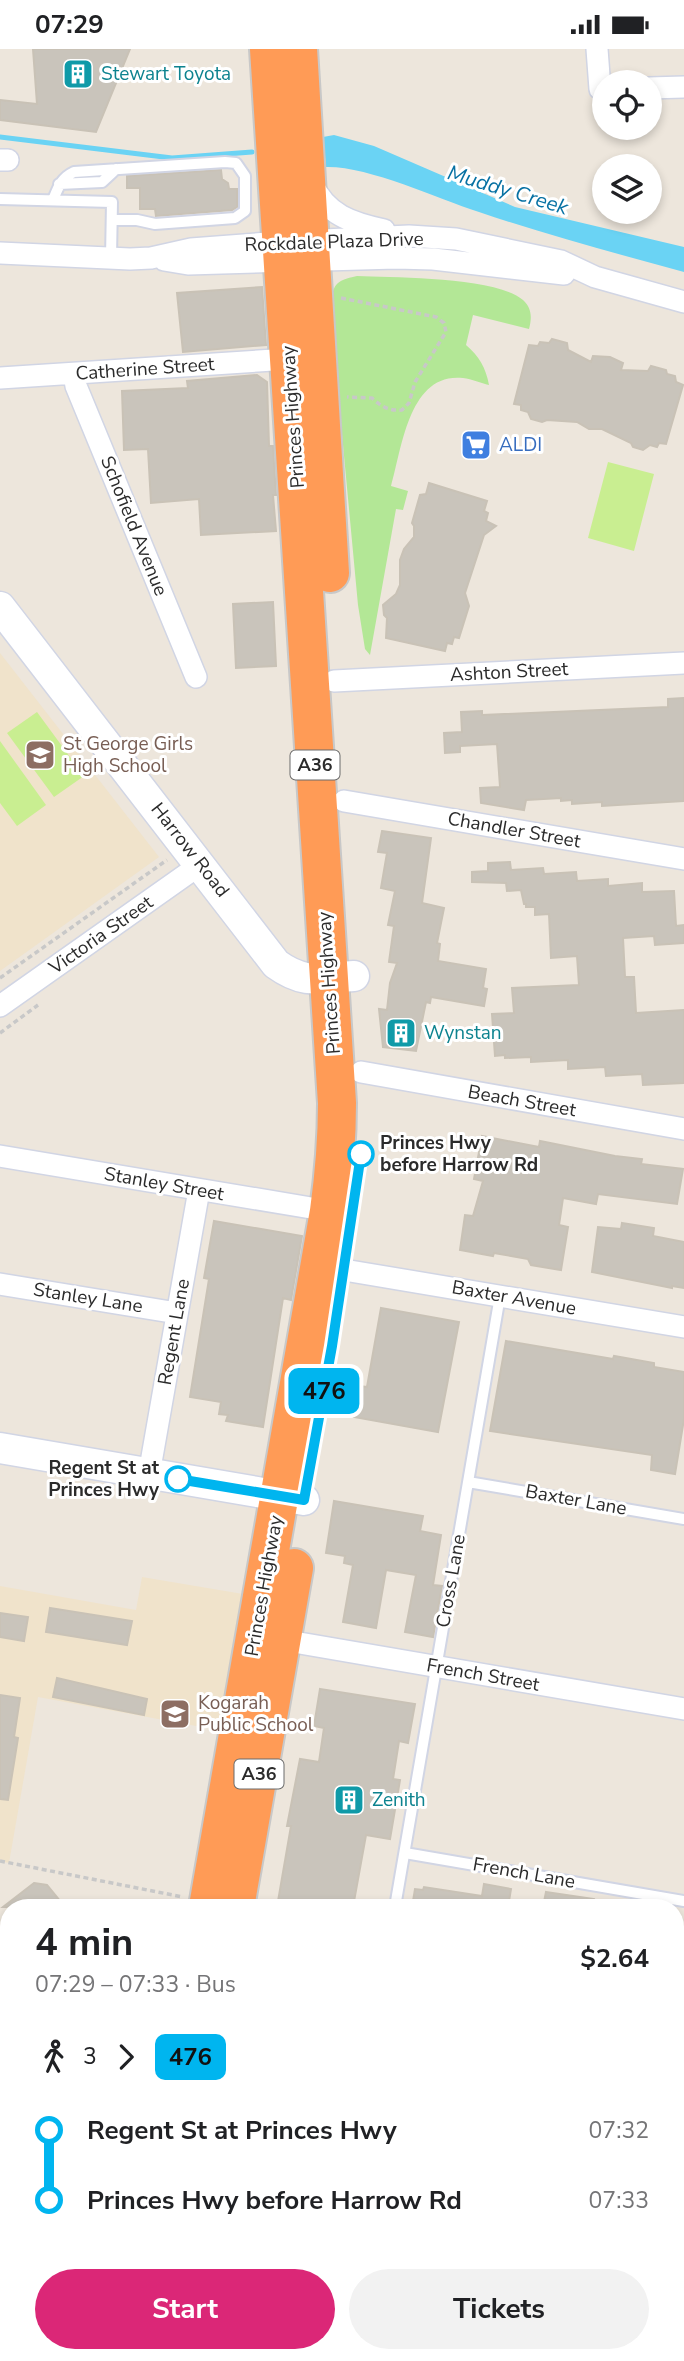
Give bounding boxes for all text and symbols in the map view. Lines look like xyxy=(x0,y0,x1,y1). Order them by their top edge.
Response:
text: 07:29 xyxy=(35,7,104,42)
building icon: Stewart Toyota xyxy=(61,57,95,91)
place label: Stewart Toyota xyxy=(101,61,231,87)
map controls xyxy=(592,70,662,224)
button: locate xyxy=(592,70,662,140)
button: layers xyxy=(592,154,662,224)
water label: Muddy Creek xyxy=(444,158,572,222)
street label: Rockdale Plaza Drive xyxy=(244,226,424,258)
street label: Princes Highway xyxy=(275,345,311,489)
street label: Catherine Street xyxy=(75,351,216,387)
supermarket icon: ALDI xyxy=(459,428,493,462)
place label: ALDI xyxy=(499,432,542,458)
street label: Schofield Avenue xyxy=(94,452,174,600)
street label: Ashton Street xyxy=(449,656,569,688)
place label: St George Girls High School xyxy=(63,731,193,779)
school or university icon: St George Girls High School xyxy=(23,738,57,772)
road number: A36 xyxy=(290,751,340,779)
street label: Harrow Road xyxy=(145,797,235,903)
street label: Chandler Street xyxy=(445,806,583,855)
street label: Victoria Street xyxy=(43,889,158,981)
street label: Princes Highway xyxy=(311,911,347,1055)
building icon: Wynstan xyxy=(384,1016,418,1050)
place label: Wynstan xyxy=(424,1020,502,1046)
street label: Beach Street xyxy=(466,1079,578,1123)
place label: Princes Hwy before Harrow Rd xyxy=(380,1130,538,1178)
marker: Princes Hwy before Harrow Rd xyxy=(348,1141,374,1167)
street label: Stanley Street xyxy=(102,1161,226,1207)
street label: Baxter Avenue xyxy=(450,1274,578,1322)
street label: Stanley Lane xyxy=(31,1277,145,1319)
street label: Regent Lane xyxy=(152,1277,196,1387)
line badge: 476 xyxy=(284,1368,364,1414)
text: 476 xyxy=(302,1375,346,1407)
place label: Regent St at Princes Hwy xyxy=(48,1455,160,1503)
marker: Regent St at Princes Hwy xyxy=(165,1466,191,1492)
street label: Baxter Lane xyxy=(523,1478,629,1522)
street label: Princes Highway xyxy=(239,1513,289,1659)
street label: Cross Lane xyxy=(430,1532,472,1630)
street label: French Street xyxy=(425,1652,542,1698)
place label: Kogarah Public School xyxy=(198,1690,314,1738)
school or university icon: Kogarah Public School xyxy=(158,1697,192,1731)
road number: A36 xyxy=(234,1759,284,1789)
building icon: Zenith xyxy=(332,1783,366,1817)
place label: Zenith xyxy=(372,1787,426,1813)
street label: French Lane xyxy=(471,1851,577,1895)
text: 4 min xyxy=(35,1917,133,1968)
text: $2.64 xyxy=(580,1941,649,1976)
text: 07:29 – 07:33 · Bus xyxy=(35,1969,236,2000)
icon: walk xyxy=(35,2038,73,2076)
icon: forward xyxy=(107,2038,145,2076)
text: 3 xyxy=(83,2041,97,2072)
text: 476 xyxy=(169,2041,212,2073)
text: Regent St at Princes Hwy xyxy=(87,2113,397,2148)
text: 07:32 xyxy=(589,2115,649,2146)
text: Princes Hwy before Harrow Rd xyxy=(87,2183,462,2218)
text: 07:33 xyxy=(589,2185,649,2216)
button: Start xyxy=(35,2269,335,2349)
button: Tickets xyxy=(349,2269,649,2349)

